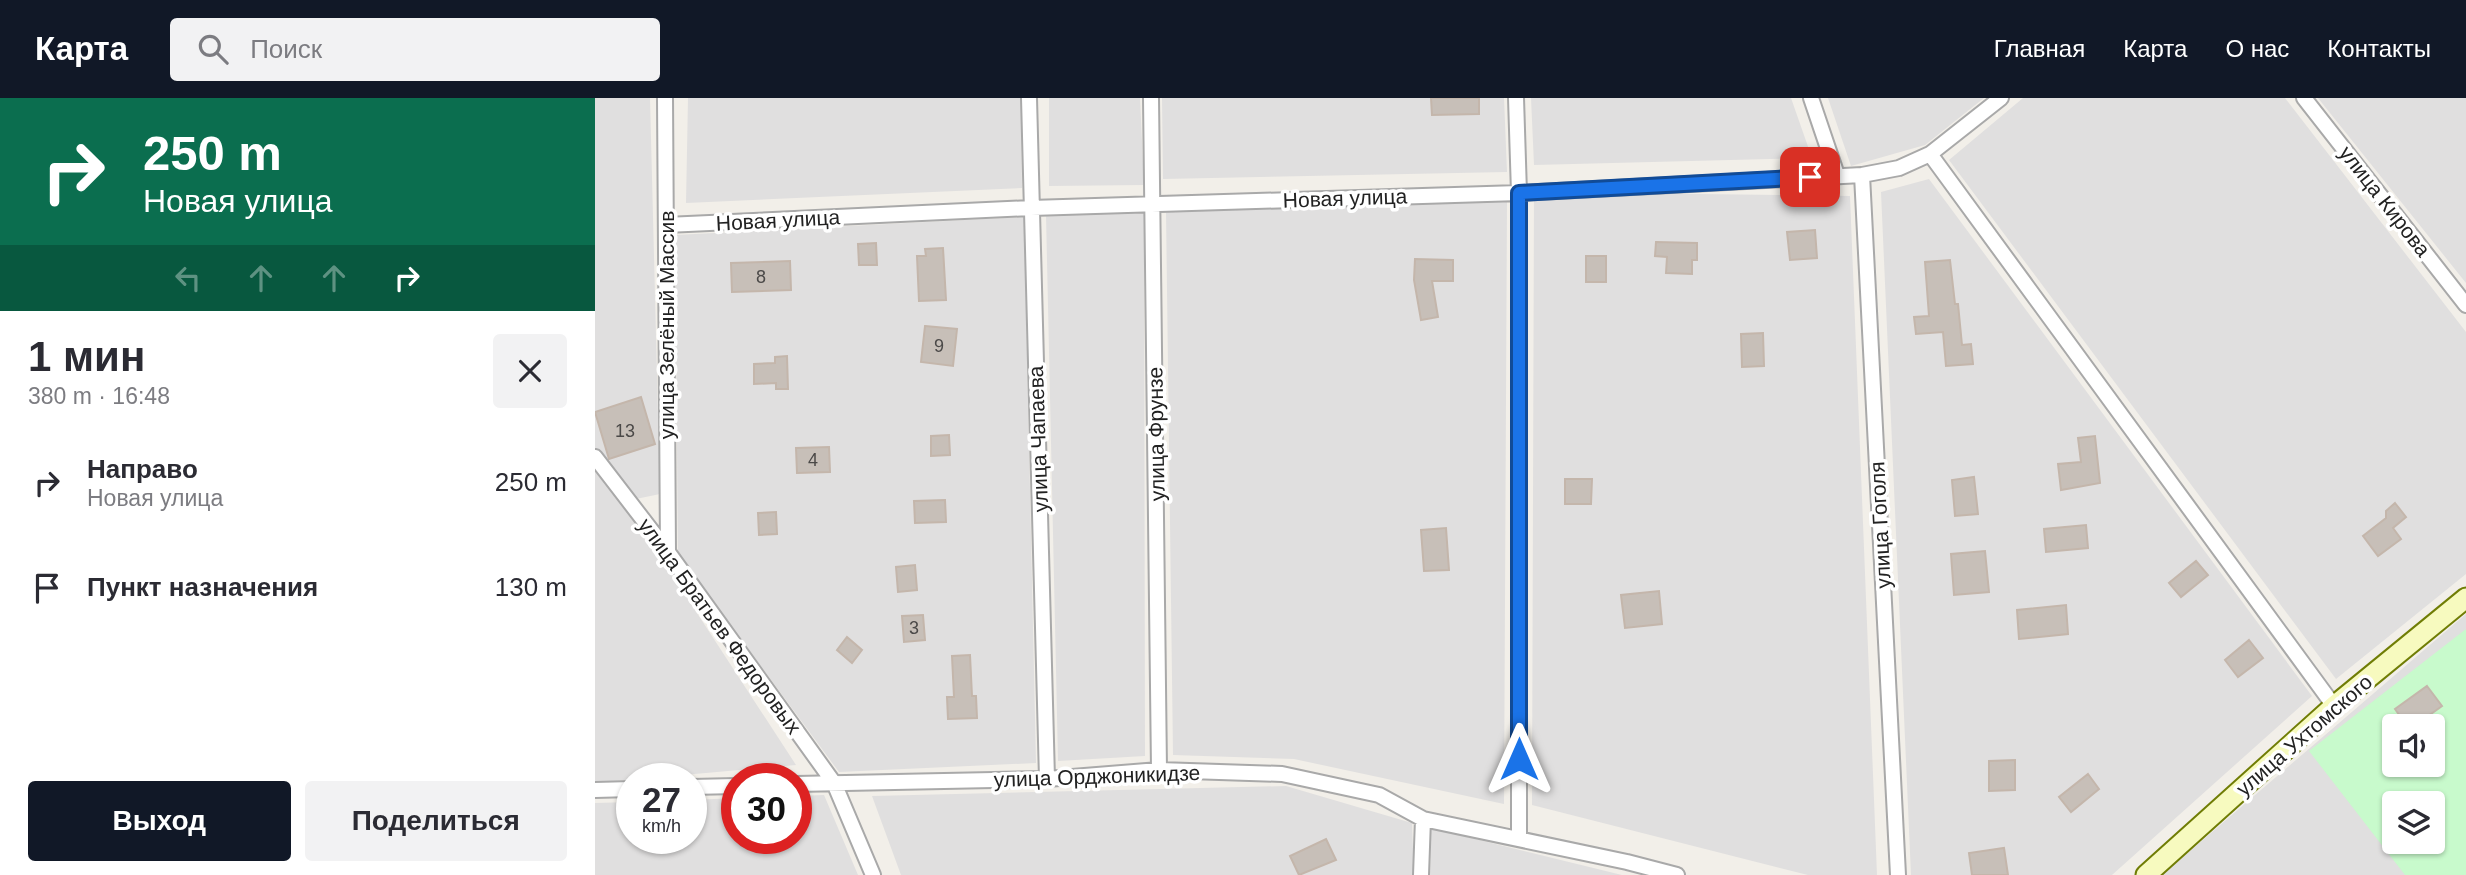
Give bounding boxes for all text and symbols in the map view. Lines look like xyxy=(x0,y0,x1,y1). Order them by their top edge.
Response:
search box xyxy=(170,18,660,81)
text: Карта xyxy=(35,30,128,67)
icon: search xyxy=(194,30,232,68)
text: Поиск xyxy=(250,34,322,64)
text: Главная xyxy=(1994,35,2085,62)
text: Карта xyxy=(2123,35,2187,62)
text: О нас xyxy=(2225,35,2289,62)
text: Контакты xyxy=(2327,35,2431,62)
icon: right xyxy=(28,126,119,217)
text: 250 m xyxy=(143,126,282,180)
street label: улица Кирова xyxy=(2335,141,2435,261)
pin xyxy=(1780,147,1840,207)
icon: arrive xyxy=(1791,158,1829,196)
text: Новая улица xyxy=(143,183,333,219)
street label: Новая улица xyxy=(1282,184,1408,212)
street label: Новая улица xyxy=(715,205,841,235)
street label: улица Зелёный Массив xyxy=(655,211,678,439)
icon: left xyxy=(169,259,207,297)
icon: ahead xyxy=(242,259,280,297)
icon: ahead xyxy=(315,259,353,297)
icon: right xyxy=(388,259,426,297)
house number: 8 xyxy=(756,267,766,287)
text: 1 мин xyxy=(28,333,145,380)
button: close xyxy=(493,334,567,408)
house number: 9 xyxy=(934,336,944,356)
street label: улица Чапаева xyxy=(1024,365,1052,513)
street label: улица Фрунзе xyxy=(1143,367,1169,501)
text: 380 m · 16:48 xyxy=(28,383,170,409)
house number: 13 xyxy=(615,421,635,441)
house number: 4 xyxy=(808,450,818,470)
text: Направо xyxy=(87,454,198,484)
street label: улица Гоголя xyxy=(1865,461,1895,589)
icon: right xyxy=(28,464,66,502)
text: 250 m xyxy=(495,467,567,497)
text: Новая улица xyxy=(87,485,223,511)
street label: улица Братьев Федоровых xyxy=(634,514,806,739)
icon: arrive xyxy=(28,569,66,607)
text: Пункт назначения xyxy=(87,572,318,602)
text: 130 m xyxy=(495,572,567,602)
house number: 3 xyxy=(909,618,919,638)
street label: улица Ухтомского xyxy=(2231,670,2377,800)
map controls xyxy=(2382,714,2445,854)
button: sound xyxy=(2382,714,2445,777)
position arrow xyxy=(1482,722,1556,796)
street label: улица Орджоникидзе xyxy=(993,761,1201,791)
speed limit sign: 30 xyxy=(721,763,812,854)
text: 27 xyxy=(642,780,681,819)
button: Выход xyxy=(28,781,291,861)
button: Поделиться xyxy=(305,781,567,861)
button: layers xyxy=(2382,791,2445,854)
text: km/h xyxy=(642,816,681,836)

